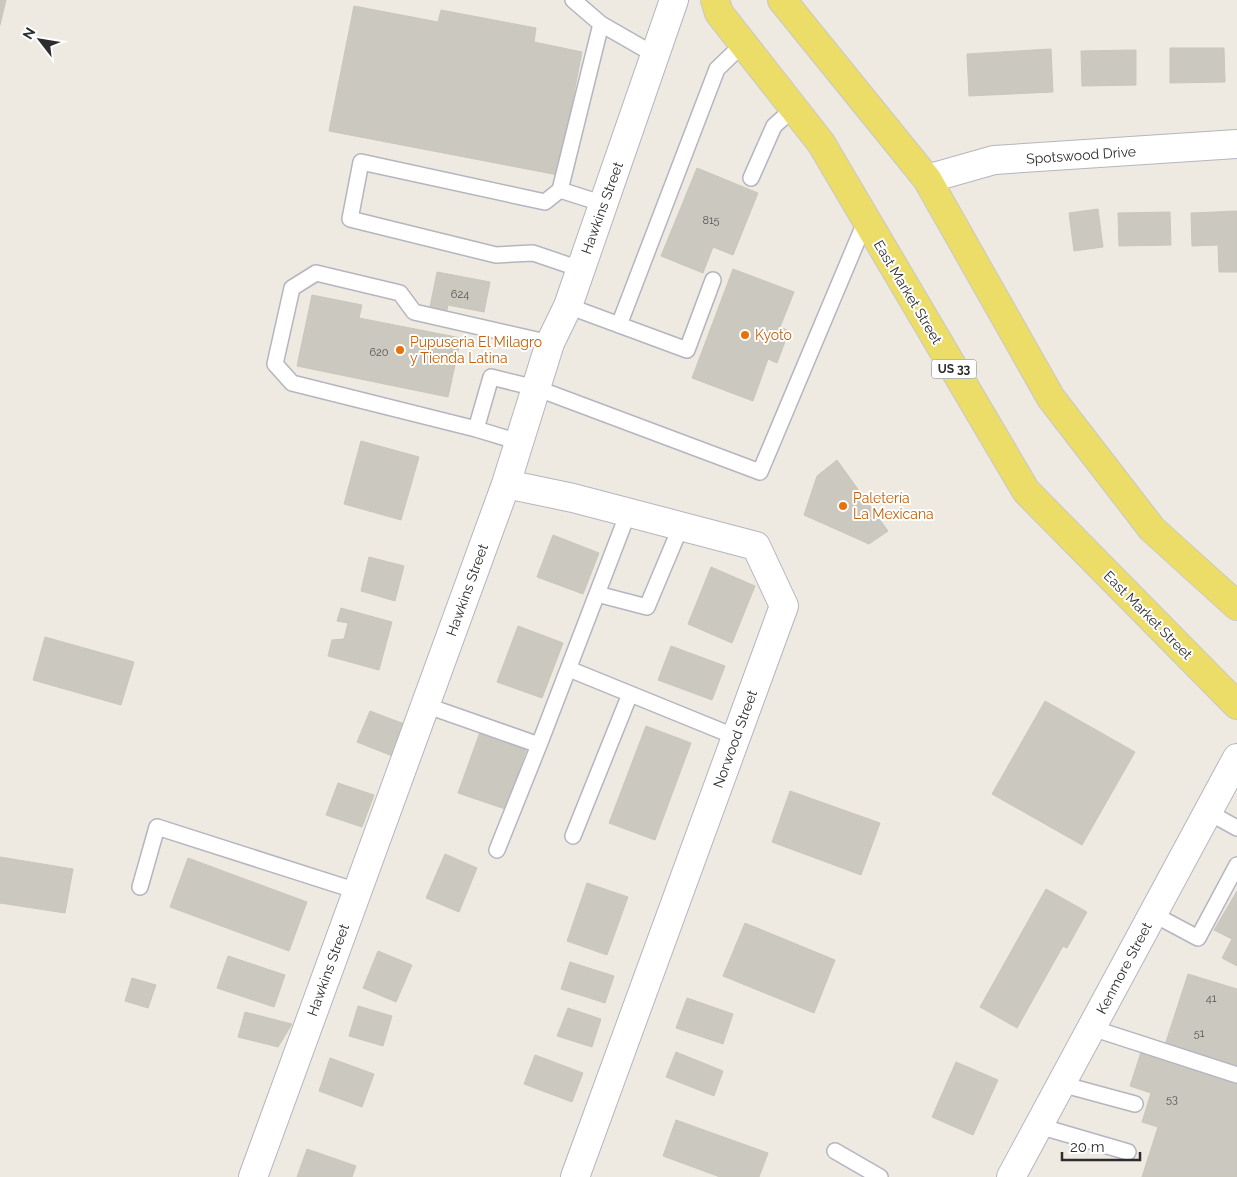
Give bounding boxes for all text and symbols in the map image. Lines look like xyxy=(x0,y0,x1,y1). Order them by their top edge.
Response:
north arrow xyxy=(15,15,65,65)
text: N xyxy=(19,25,38,42)
street label: Spotswood Drive xyxy=(1026,143,1136,167)
street label: Hawkins Street xyxy=(578,159,626,256)
house number: 815 xyxy=(702,214,720,227)
street label: East Market Street xyxy=(871,237,945,347)
house number: 624 xyxy=(451,288,469,301)
place label: Kyoto xyxy=(755,327,792,343)
marker: Kyoto xyxy=(739,329,751,341)
place label: Pupuseria El Milagro y Tienda Latina xyxy=(410,334,542,366)
marker: Pupuseria El Milagro y Tienda Latina xyxy=(394,344,406,356)
house number: 620 xyxy=(369,346,389,359)
road number: US 33 xyxy=(932,359,976,378)
place label: Paletería La Mexicana xyxy=(853,490,934,522)
marker: Paletería La Mexicana xyxy=(837,500,849,512)
street label: Hawkins Street xyxy=(443,541,491,638)
street label: East Market Street xyxy=(1101,568,1196,663)
street label: Norwood Street xyxy=(710,688,760,790)
street label: Kenmore Street xyxy=(1093,919,1155,1017)
street label: Hawkins Street xyxy=(304,921,352,1018)
house number: 41 xyxy=(1206,992,1217,1005)
house number: 51 xyxy=(1194,1027,1205,1040)
house number: 53 xyxy=(1166,1093,1178,1106)
scale bar xyxy=(1062,1130,1140,1162)
text: 20 m xyxy=(1070,1138,1105,1156)

